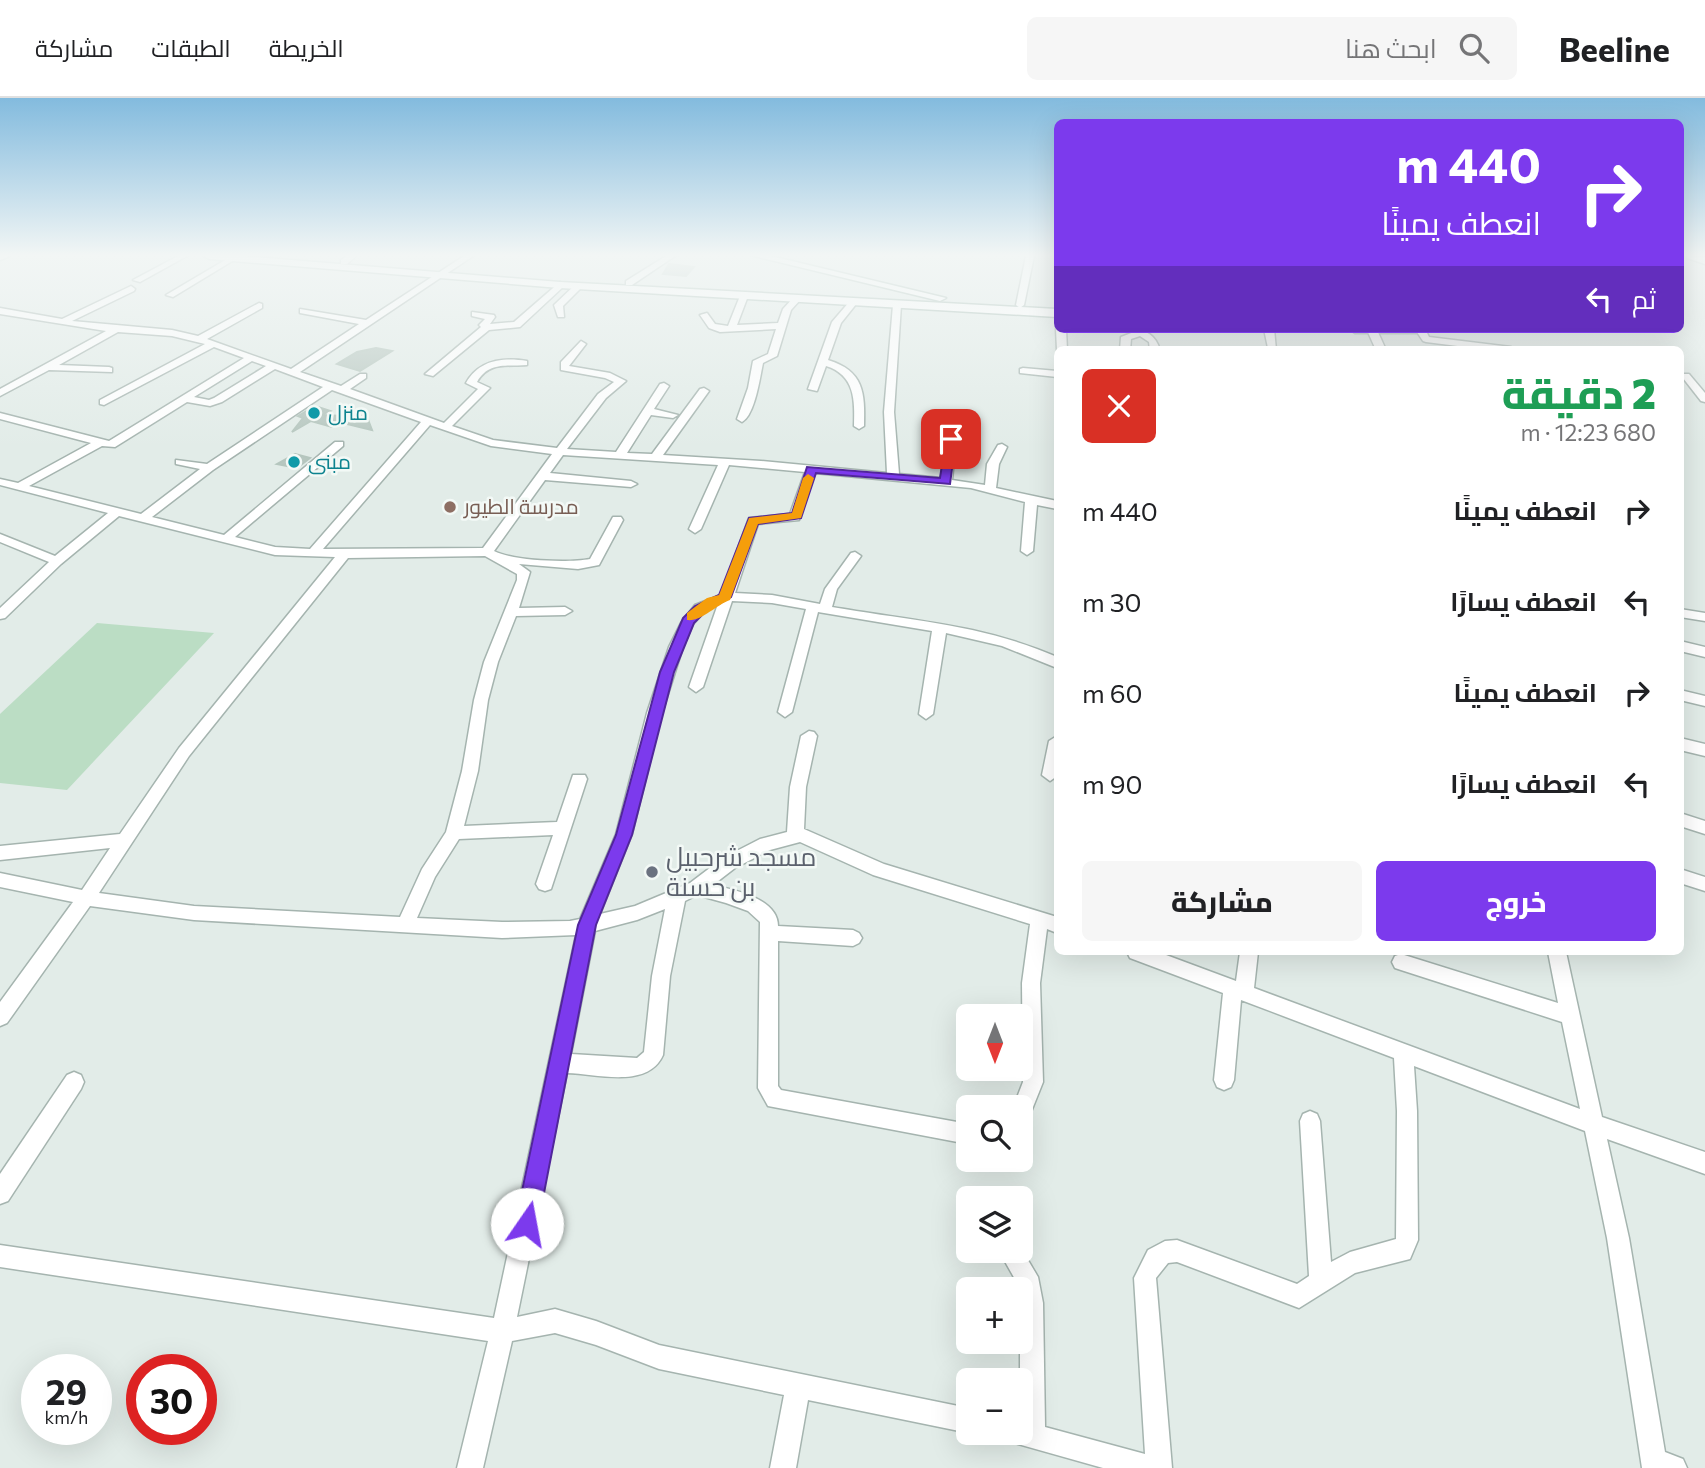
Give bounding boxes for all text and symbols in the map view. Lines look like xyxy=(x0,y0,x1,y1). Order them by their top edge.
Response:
search box xyxy=(1027,17,1517,80)
text: Beeline xyxy=(1559,28,1670,69)
icon: search xyxy=(1455,29,1493,67)
text: ابحث هنا xyxy=(1345,32,1437,63)
text: مشاركة xyxy=(35,33,113,62)
text: الطبقات xyxy=(151,33,231,62)
text: الخريطة xyxy=(269,33,344,62)
text: 440 m xyxy=(1396,133,1541,193)
icon: right xyxy=(1565,147,1656,238)
text: انعطف يمينًا xyxy=(1381,202,1541,242)
icon: left xyxy=(1580,280,1618,318)
text: ثم xyxy=(1632,283,1656,314)
text: 2 دقيقة xyxy=(1502,366,1656,418)
button: close xyxy=(1082,369,1156,443)
place label: منزل xyxy=(328,399,368,426)
marker: منزل xyxy=(306,405,322,421)
pin xyxy=(921,409,981,469)
text: 680 m · 12:23 xyxy=(1520,418,1656,446)
icon: arrive xyxy=(932,420,970,458)
place label: مبنى xyxy=(308,448,351,475)
marker: مبنى xyxy=(286,454,302,470)
icon: right xyxy=(1618,492,1656,530)
place label: مدرسة الطيور xyxy=(463,493,579,519)
text: انعطف يمينًا xyxy=(1453,494,1597,525)
text: 440 m xyxy=(1082,495,1158,526)
marker: مدرسة الطيور xyxy=(442,499,458,515)
icon: left xyxy=(1618,583,1656,621)
text: انعطف يسارًا xyxy=(1450,585,1597,616)
text: 30 m xyxy=(1082,586,1141,617)
icon: right xyxy=(1618,674,1656,712)
text: انعطف يمينًا xyxy=(1453,676,1597,707)
text: 60 m xyxy=(1082,677,1142,708)
icon: left xyxy=(1618,765,1656,803)
text: انعطف يسارًا xyxy=(1450,767,1597,798)
text: 90 m xyxy=(1082,768,1142,799)
place label: مسجد شرحبيل بن حسنة xyxy=(666,840,816,903)
button: مشاركة xyxy=(1082,861,1362,941)
button: خروج xyxy=(1376,861,1656,941)
marker: مسجد شرحبيل بن حسنة xyxy=(644,864,660,880)
north arrow xyxy=(956,1004,1032,1082)
map controls xyxy=(956,1004,1033,1445)
button: search xyxy=(956,1095,1033,1172)
button: layers xyxy=(956,1186,1033,1263)
position arrow xyxy=(490,1187,564,1261)
button: + xyxy=(956,1277,1033,1354)
speed limit sign: 30 xyxy=(126,1354,217,1445)
button: − xyxy=(956,1368,1033,1445)
text: 29 xyxy=(46,1369,87,1412)
text: km/h xyxy=(45,1406,88,1428)

